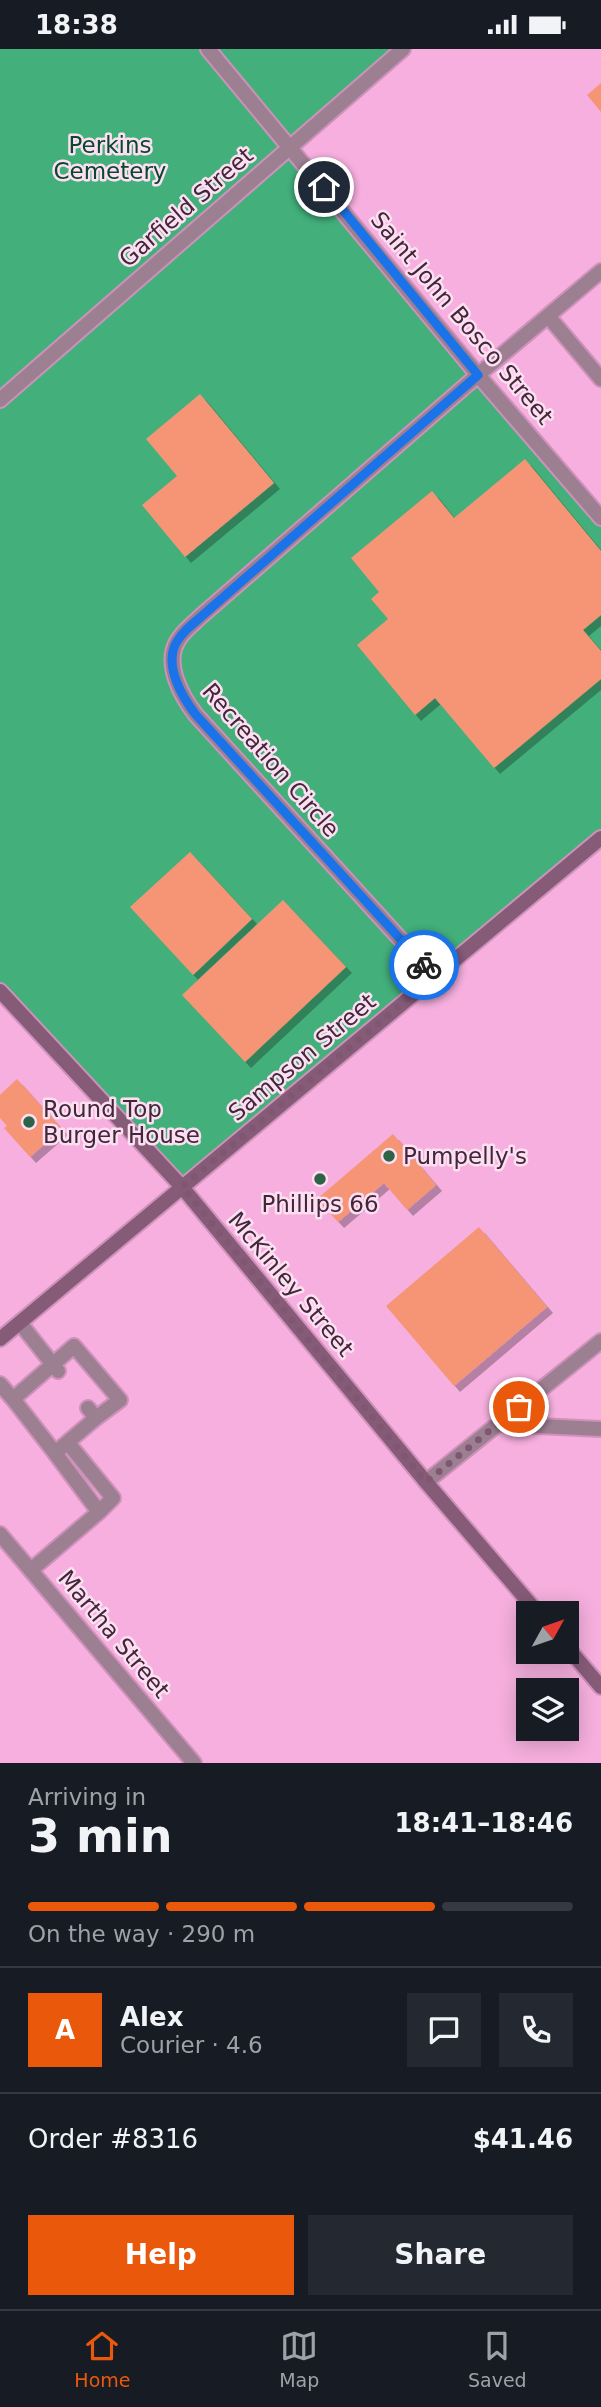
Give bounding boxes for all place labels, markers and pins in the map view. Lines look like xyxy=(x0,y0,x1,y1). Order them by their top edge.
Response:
pin xyxy=(294,157,354,217)
place label: Round Top Burger House xyxy=(43,1096,200,1148)
marker: Round Top Burger House xyxy=(21,1114,37,1130)
place label: Pumpelly's xyxy=(403,1143,527,1169)
marker: Pumpelly's xyxy=(381,1148,397,1164)
marker: Phillips 66 xyxy=(312,1171,328,1187)
place label: Phillips 66 xyxy=(261,1191,379,1217)
pin xyxy=(489,1377,549,1437)

